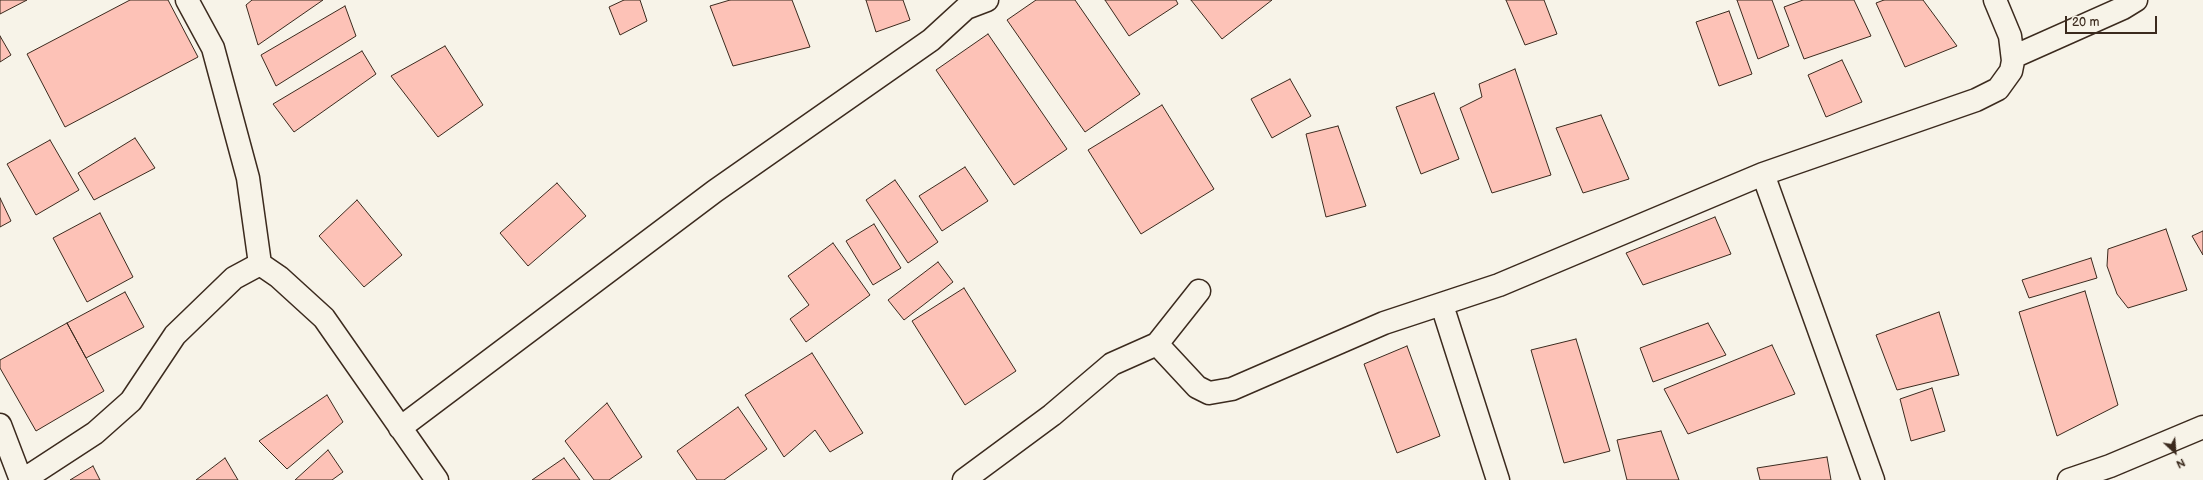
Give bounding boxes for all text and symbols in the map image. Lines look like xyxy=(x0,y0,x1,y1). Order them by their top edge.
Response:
scale bar xyxy=(2067,8,2159,34)
text: 20 m xyxy=(2072,15,2099,30)
north arrow xyxy=(2155,432,2195,472)
text: N xyxy=(2174,456,2187,471)

